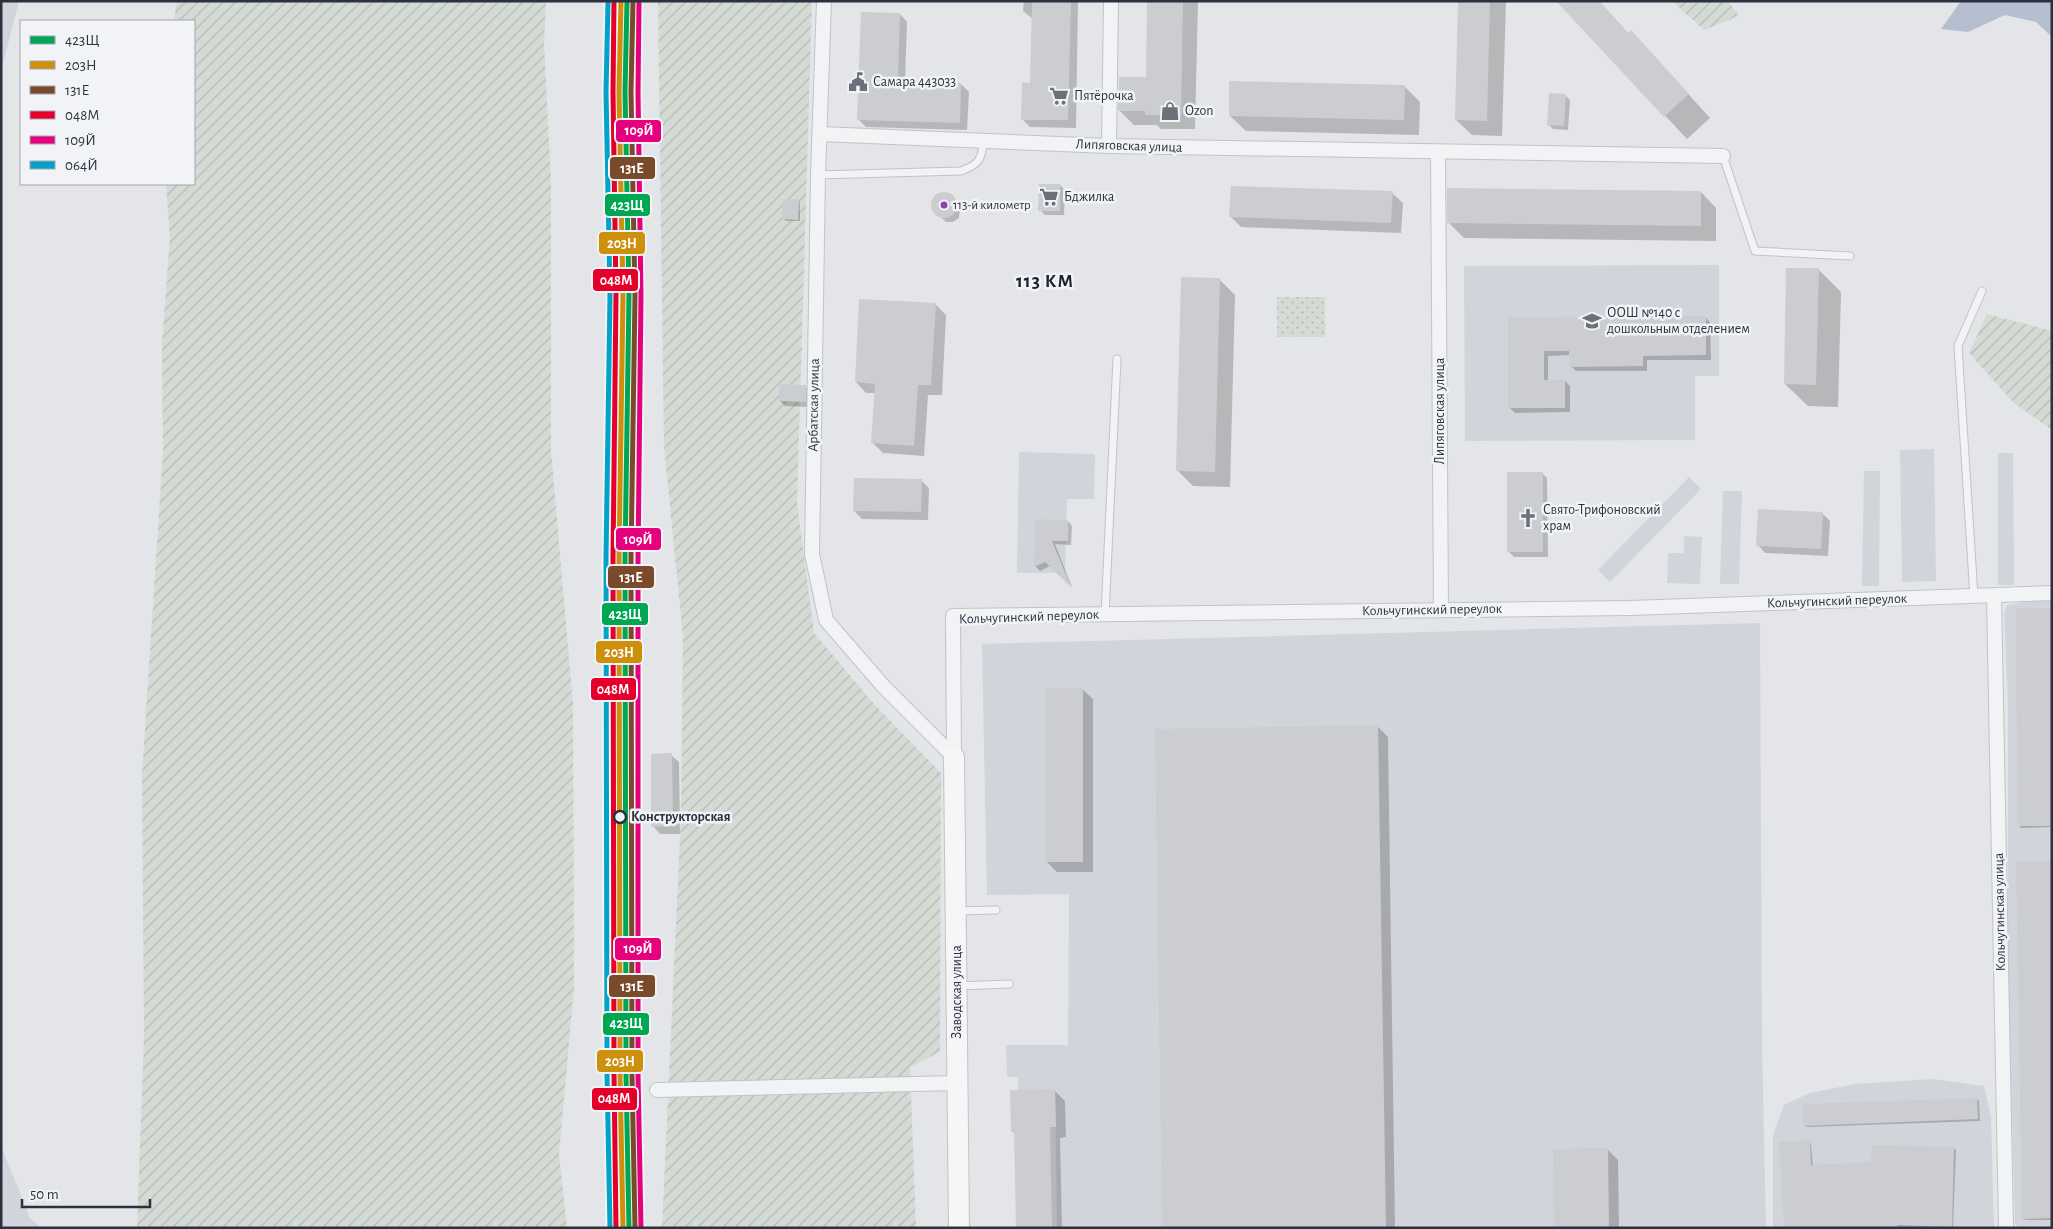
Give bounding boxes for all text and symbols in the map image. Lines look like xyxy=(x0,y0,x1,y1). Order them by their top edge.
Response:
legend xyxy=(20,20,195,185)
text: 423Щ xyxy=(65,33,99,48)
text: 203Н xyxy=(65,58,97,73)
public building icon: Самара 443033 xyxy=(847,71,869,93)
place label: Самара 443033 xyxy=(873,75,956,89)
text: 131Е xyxy=(65,83,90,98)
supermarket icon: Пятёрочка xyxy=(1048,85,1070,107)
place label: Пятёрочка xyxy=(1074,89,1134,103)
shop icon: Ozon xyxy=(1159,100,1181,122)
place label: Ozon xyxy=(1185,104,1213,118)
text: 048М xyxy=(65,108,100,123)
line badge: 109Й xyxy=(615,119,662,143)
text: 109Й xyxy=(624,122,654,138)
text: 109Й xyxy=(65,133,96,148)
street label: Липяговская улица xyxy=(1075,137,1183,155)
line badge: 131Е xyxy=(609,156,656,180)
text: 064Й xyxy=(65,158,98,173)
text: 131Е xyxy=(620,162,644,176)
supermarket icon: Бджилка xyxy=(1038,186,1060,208)
place label: Бджилка xyxy=(1064,190,1115,204)
line badge: 423Щ xyxy=(604,193,651,217)
text: 423Щ xyxy=(610,199,644,213)
place label: 113-й километр xyxy=(953,199,1031,212)
marker: 113-й километр xyxy=(939,200,949,210)
line badge: 203Н xyxy=(598,231,646,255)
text: 203Н xyxy=(607,237,637,251)
line badge: 048М xyxy=(592,268,639,292)
district label: 113 КМ xyxy=(1016,272,1074,291)
text: 048М xyxy=(600,274,632,288)
place label: ООШ №140 с дошкольным отделением xyxy=(1607,306,1750,336)
school or university icon: ООШ №140 с дошкольным отделением xyxy=(1581,310,1603,332)
street label: Липяговская улица xyxy=(1433,357,1447,464)
street label: Арбатская улица xyxy=(806,358,822,452)
place label: Свято-Трифоновский храм xyxy=(1543,503,1661,533)
church icon: Свято-Трифоновский храм xyxy=(1517,507,1539,529)
line badge: 109Й xyxy=(615,527,662,551)
text: 109Й xyxy=(623,531,653,547)
line badge: 131Е xyxy=(607,565,655,589)
text: 131Е xyxy=(619,571,643,585)
street label: Кольчугинский переулок xyxy=(1767,592,1908,610)
line badge: 423Щ xyxy=(601,602,649,626)
street label: Кольчугинский переулок xyxy=(1362,602,1503,618)
text: 423Щ xyxy=(608,608,642,622)
street label: Кольчугинский переулок xyxy=(959,608,1100,626)
line badge: 203Н xyxy=(595,640,643,664)
text: 203Н xyxy=(604,646,634,660)
line badge: 048М xyxy=(590,677,637,701)
text: 048М xyxy=(597,683,629,697)
marker: Конструкторская xyxy=(613,810,627,824)
place label: Конструкторская xyxy=(631,810,731,824)
street label: Кольчугинская улица xyxy=(1992,852,2008,971)
line badge: 109Й xyxy=(614,937,662,961)
text: 109Й xyxy=(623,940,653,956)
street label: Заводская улица xyxy=(950,945,964,1039)
line badge: 131Е xyxy=(608,974,656,998)
text: 131Е xyxy=(620,980,644,994)
line badge: 423Щ xyxy=(602,1012,650,1036)
text: 423Щ xyxy=(609,1017,643,1031)
line badge: 203Н xyxy=(596,1049,644,1073)
text: 203Н xyxy=(605,1055,635,1069)
line badge: 048М xyxy=(591,1087,638,1111)
text: 048М xyxy=(598,1092,630,1106)
scale bar xyxy=(22,1176,150,1208)
text: 50 m xyxy=(30,1187,59,1202)

